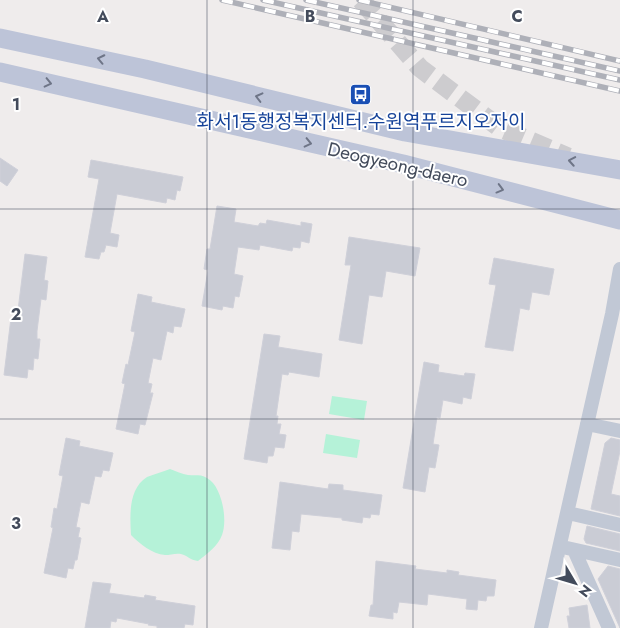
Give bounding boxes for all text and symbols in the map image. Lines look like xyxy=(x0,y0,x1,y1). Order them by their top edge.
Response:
text: A xyxy=(96,5,109,28)
text: B xyxy=(305,5,315,28)
text: C xyxy=(511,5,523,28)
one-way arrow xyxy=(96,54,105,65)
one-way arrow xyxy=(43,77,52,88)
bus stop icon: 화서1동행정복지센터.수원역푸르지오자이 xyxy=(349,83,373,107)
one-way arrow xyxy=(255,92,263,102)
text: 1 xyxy=(12,93,20,116)
place label: 화서1동행정복지센터.수원역푸르지오자이 xyxy=(197,108,525,135)
street label: Deogyeong-daero xyxy=(325,135,471,194)
one-way arrow xyxy=(304,137,313,148)
one-way arrow xyxy=(568,157,576,167)
one-way arrow xyxy=(496,183,505,194)
text: 2 xyxy=(11,303,21,326)
text: 3 xyxy=(11,512,21,535)
north arrow xyxy=(550,558,600,608)
text: N xyxy=(574,580,597,602)

